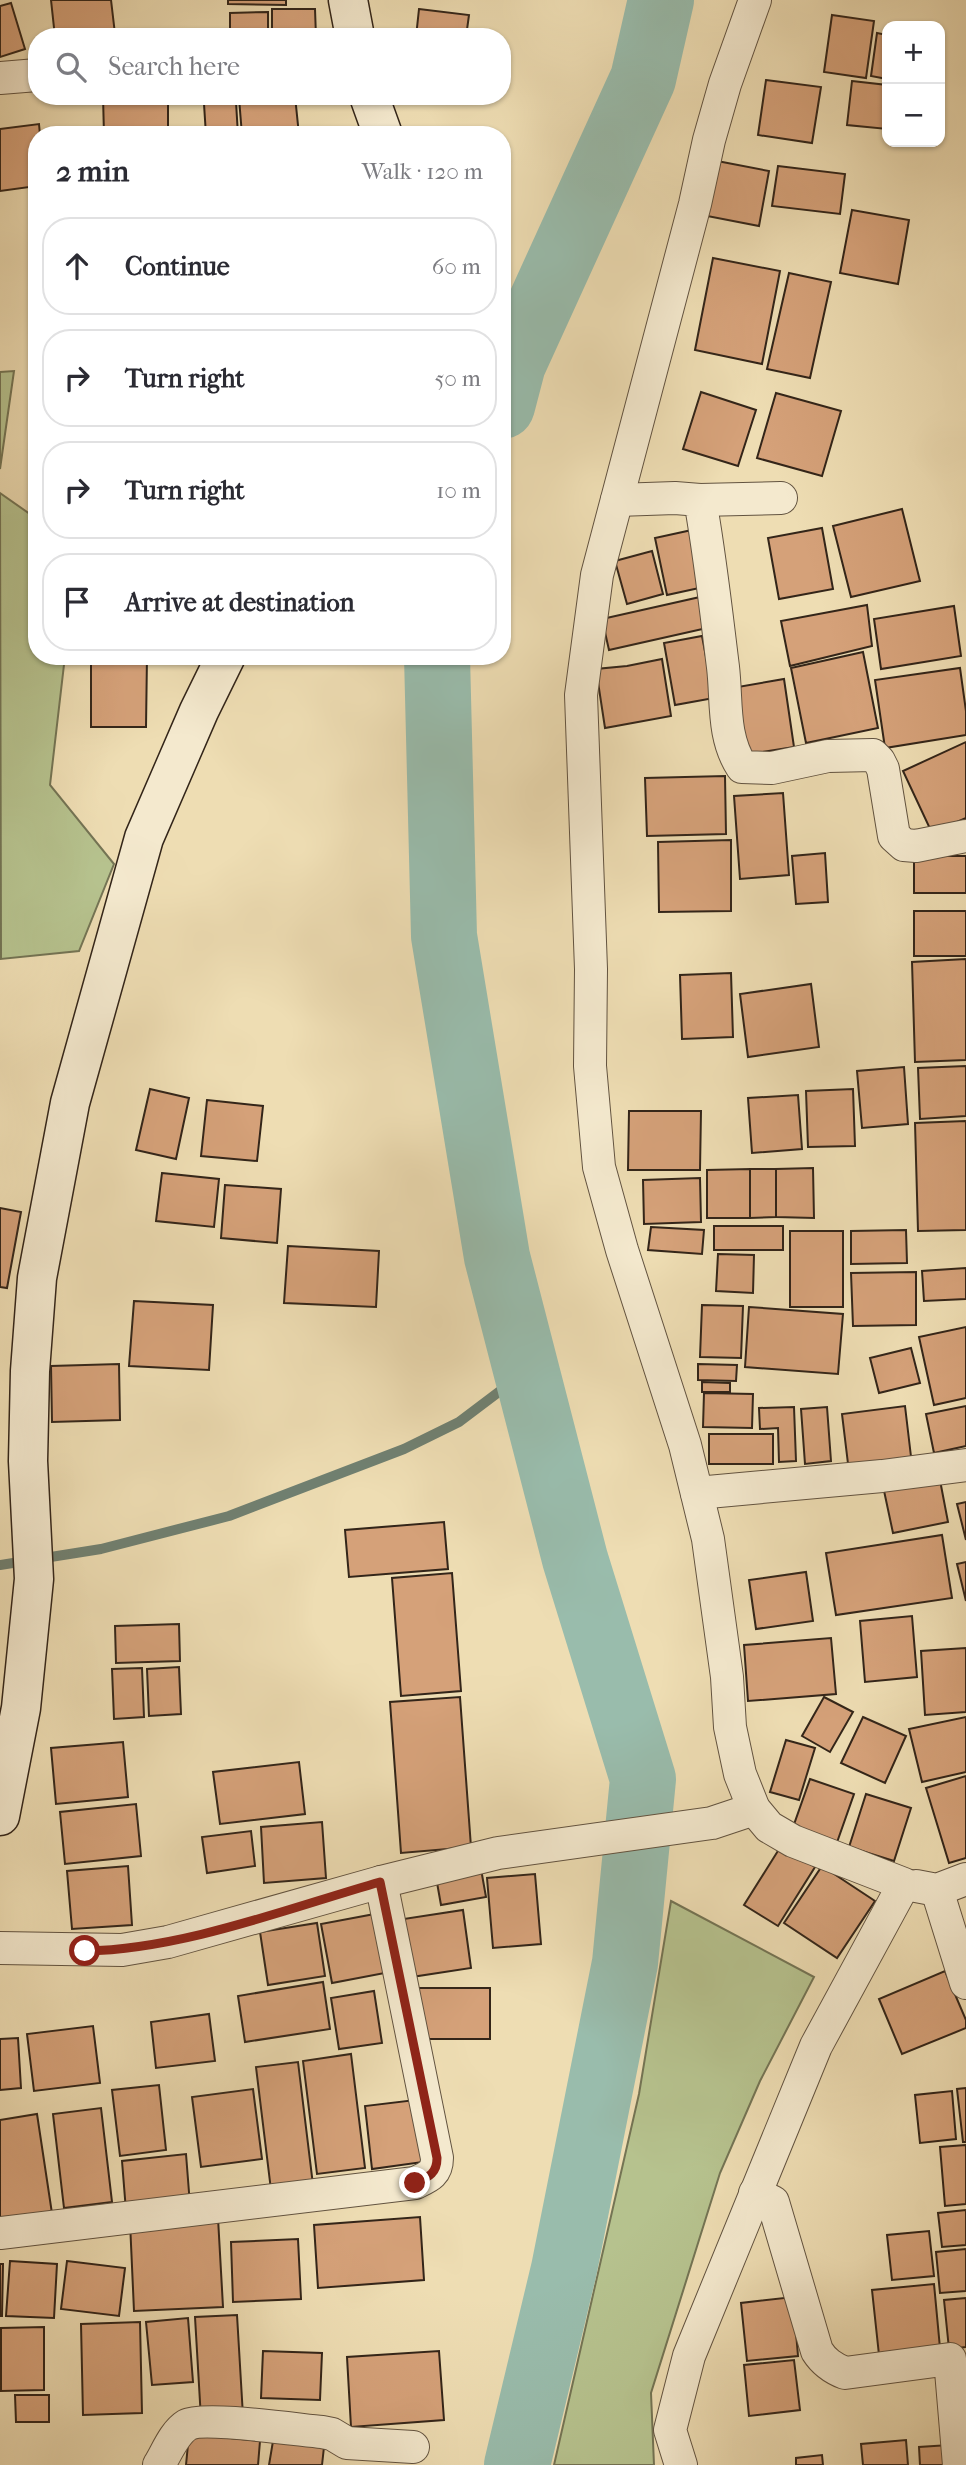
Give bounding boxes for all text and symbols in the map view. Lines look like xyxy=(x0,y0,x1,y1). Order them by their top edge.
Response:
map controls xyxy=(882,21,945,147)
button: + xyxy=(882,21,945,84)
search box xyxy=(28,28,511,105)
icon: search xyxy=(52,48,90,86)
text: Search here xyxy=(108,51,240,82)
button: − xyxy=(882,84,945,147)
text: 2 min xyxy=(56,154,129,189)
text: Walk · 120 m xyxy=(362,158,483,185)
icon: ahead xyxy=(58,247,96,285)
text: Continue xyxy=(125,251,230,282)
text: 60 m xyxy=(432,253,481,280)
icon: right xyxy=(58,359,96,397)
text: Turn right xyxy=(125,363,245,394)
text: 50 m xyxy=(434,365,481,392)
icon: right xyxy=(58,471,96,509)
text: Turn right xyxy=(125,475,245,506)
text: 10 m xyxy=(436,477,481,504)
icon: arrive xyxy=(58,583,96,621)
text: Arrive at destination xyxy=(125,587,355,618)
route start xyxy=(69,1935,100,1966)
route end xyxy=(399,2167,430,2198)

